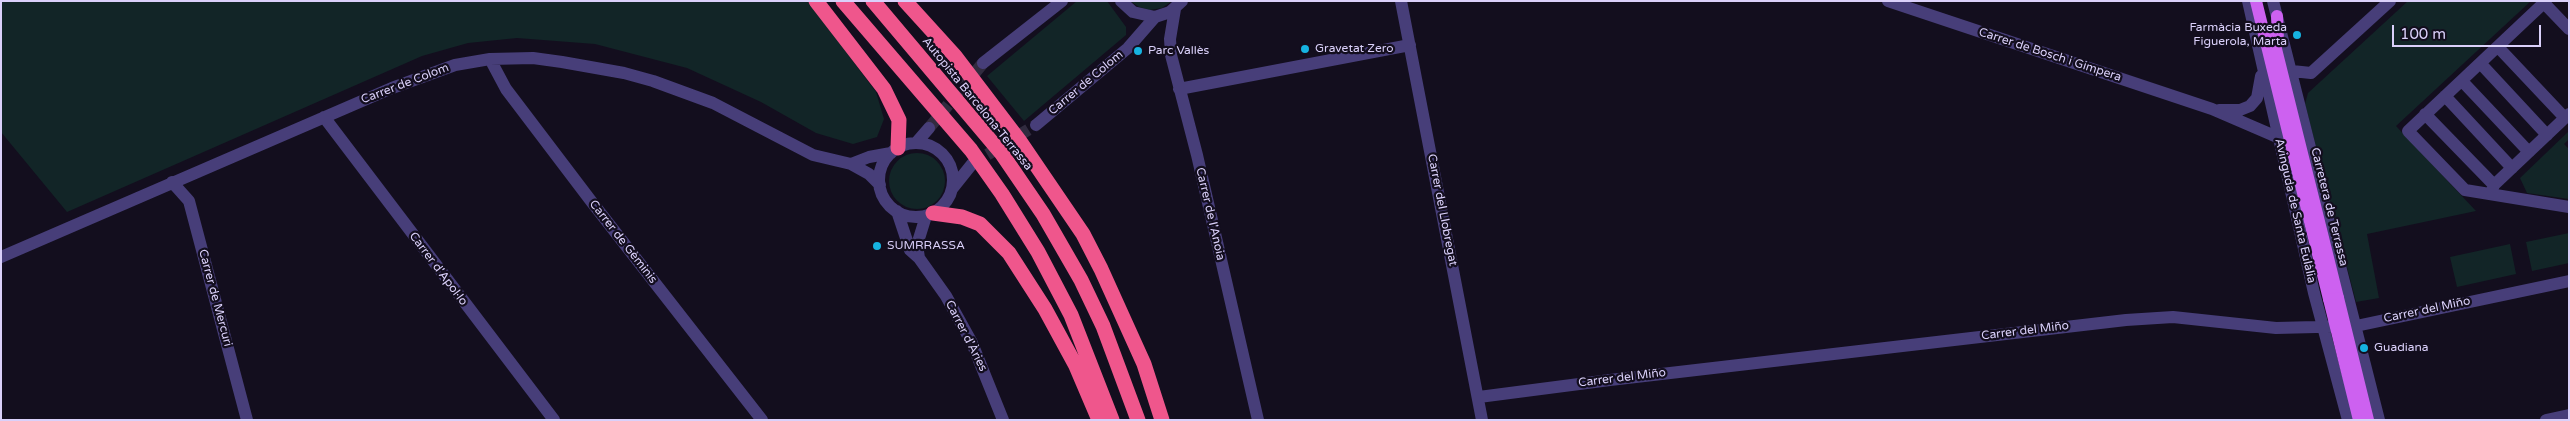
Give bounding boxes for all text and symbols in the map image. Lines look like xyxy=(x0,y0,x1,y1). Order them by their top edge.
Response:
scale bar xyxy=(2395,15,2544,47)
place label: Farmàcia Buxeda Figuerola, Marta xyxy=(2189,21,2287,49)
street label: Carrer de Bosch i Gimpera xyxy=(1977,25,2123,85)
text: 100 m xyxy=(2400,25,2446,43)
marker: Farmàcia Buxeda Figuerola, Marta xyxy=(2291,29,2303,41)
street label: Autopista Barcelona-Terrassa xyxy=(919,34,1035,174)
place label: Gravetat Zero xyxy=(1315,42,1393,56)
marker: Gravetat Zero xyxy=(1299,43,1311,55)
place label: Parc Vallès xyxy=(1148,44,1209,58)
marker: Parc Vallès xyxy=(1132,45,1144,57)
street label: Carrer de Colom xyxy=(1046,48,1126,118)
street label: Carrer de Colom xyxy=(359,61,451,107)
street label: Avinguda de Santa Eulàlia xyxy=(2271,137,2319,285)
street label: Carretera de Terrassa xyxy=(2307,146,2351,268)
street label: Carrer del Llobregat xyxy=(1424,153,1460,267)
street label: Carrer de l'Anoia xyxy=(1192,166,1228,262)
street label: Carrer de Gèminis xyxy=(586,197,660,287)
street label: Carrer d'Apol·lo xyxy=(406,229,470,309)
place label: SUMRRASSA xyxy=(887,239,965,253)
marker: SUMRRASSA xyxy=(871,240,883,252)
street label: Carrer de Mercuri xyxy=(195,248,235,348)
street label: Carrer del Miño xyxy=(2382,294,2472,326)
street label: Carrer d'Àries xyxy=(942,298,990,374)
street label: Carrer del Miño xyxy=(1980,318,2070,344)
place label: Guadiana xyxy=(2374,341,2428,355)
marker: Guadiana xyxy=(2358,342,2370,354)
street label: Carrer del Miño xyxy=(1577,365,1667,391)

